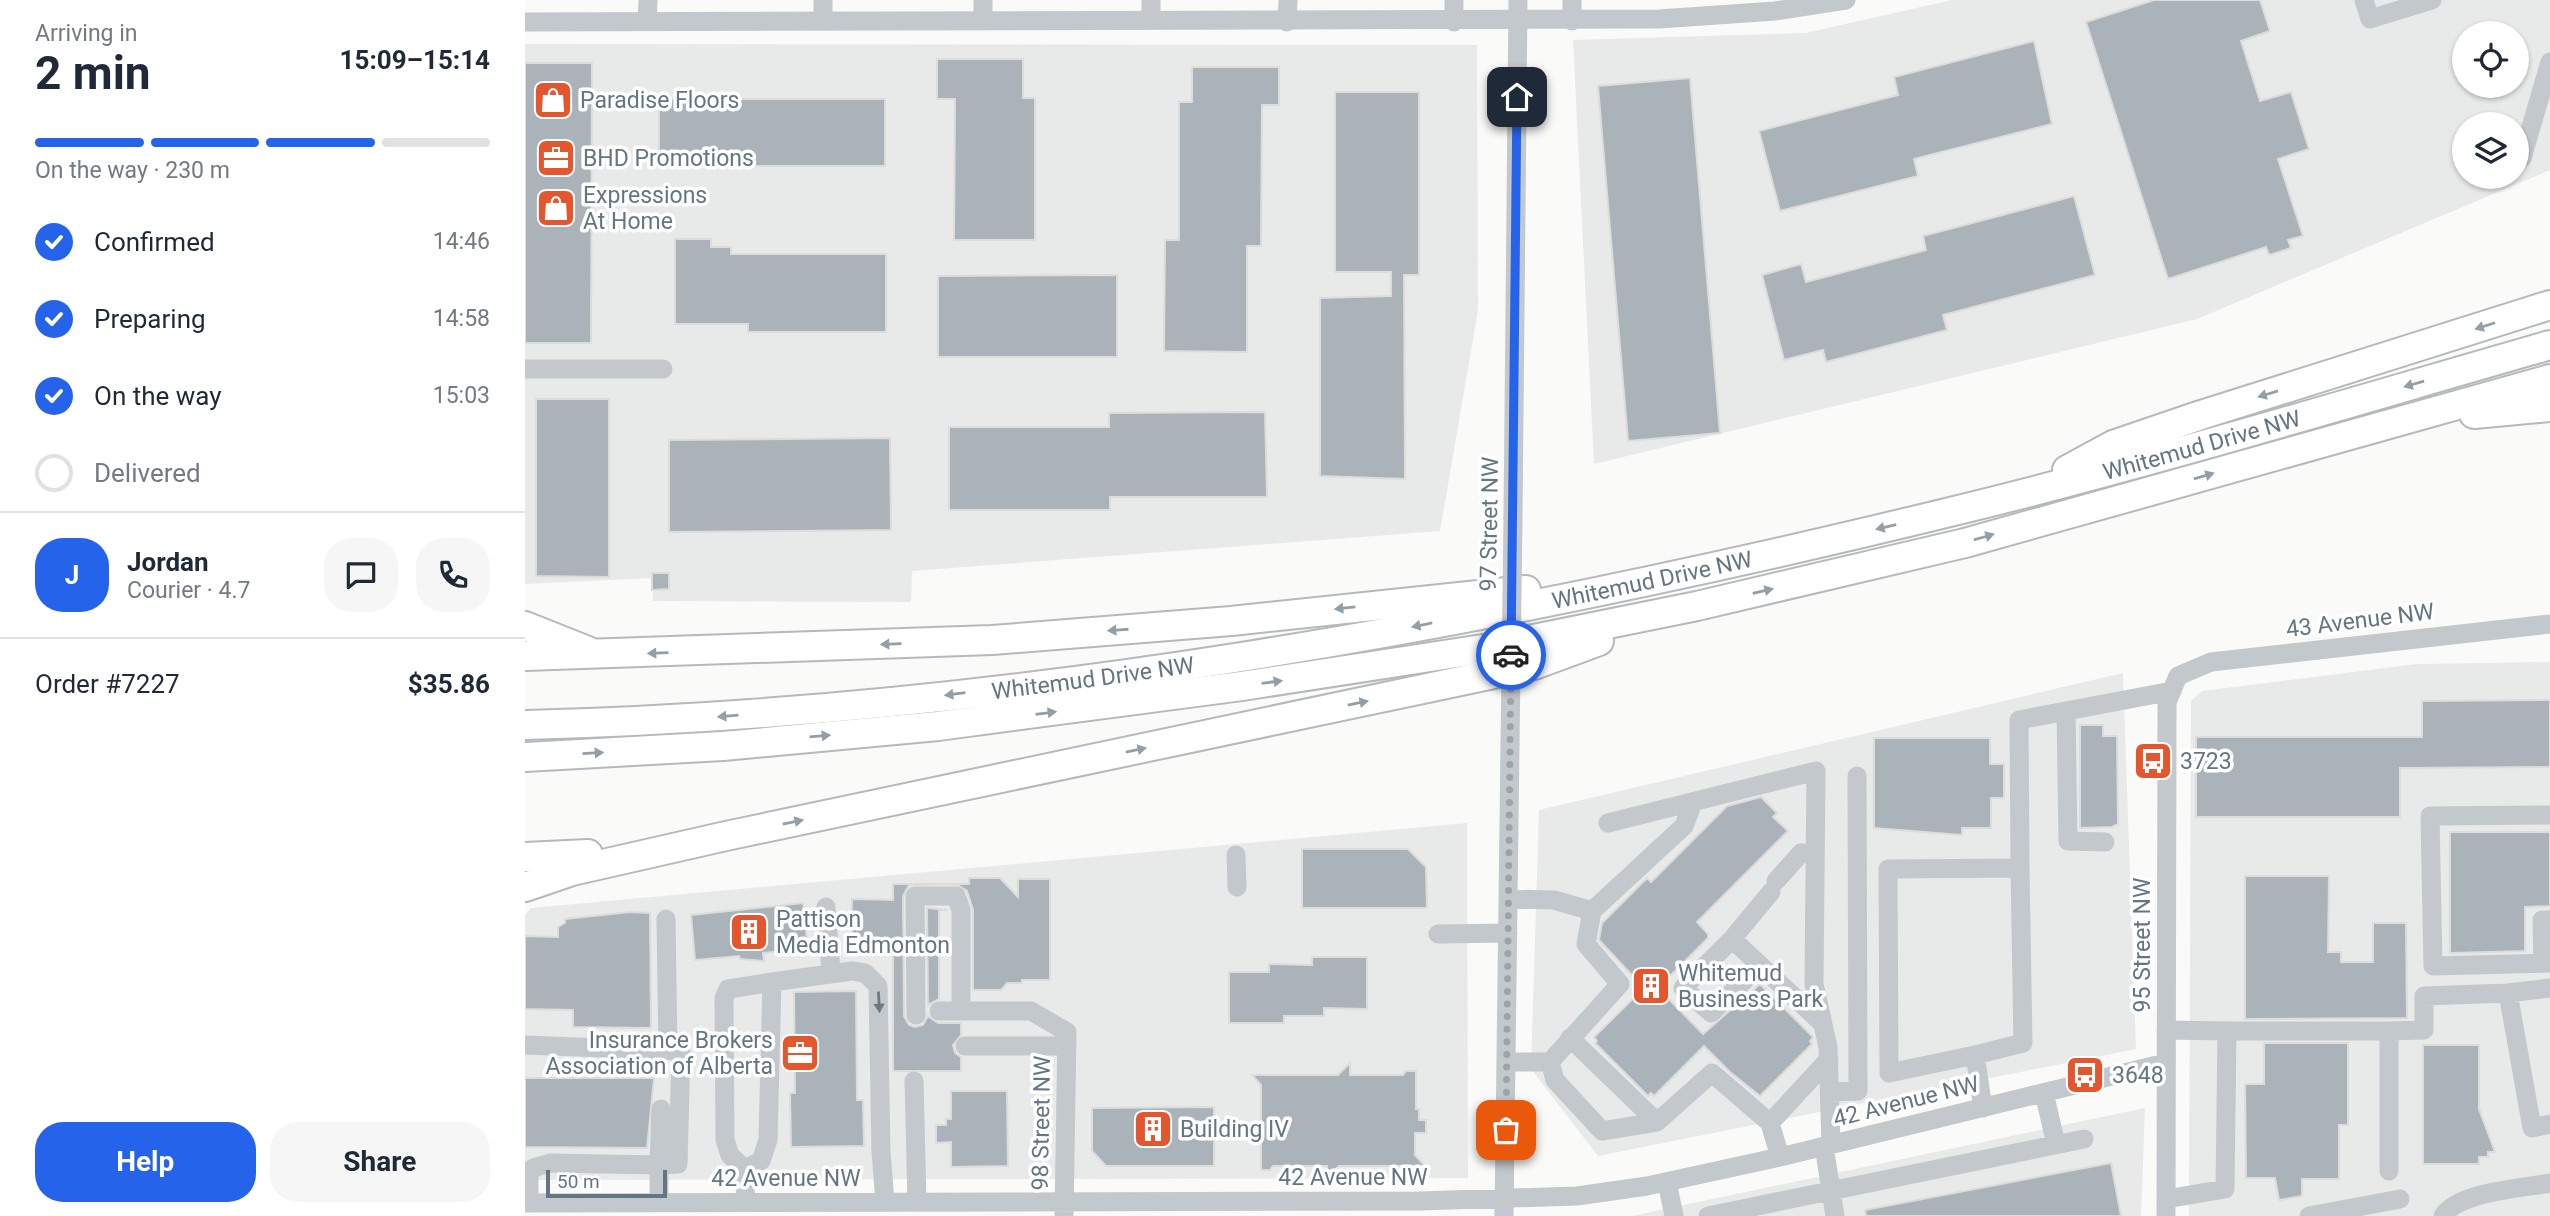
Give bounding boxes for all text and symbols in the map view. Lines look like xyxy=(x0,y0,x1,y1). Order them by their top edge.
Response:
text: Arriving in xyxy=(35,20,138,47)
map controls xyxy=(2452,21,2529,189)
button: locate xyxy=(2452,21,2529,98)
text: 15:09–15:14 xyxy=(340,45,490,75)
text: 2 min xyxy=(35,46,151,100)
pin xyxy=(1487,67,1547,127)
icon: home xyxy=(1498,78,1536,116)
shop icon: Paradise Floors xyxy=(532,79,574,121)
place label: Paradise Floors xyxy=(580,87,739,114)
button: layers xyxy=(2452,112,2529,189)
office icon: BHD Promotions xyxy=(535,137,577,179)
place label: BHD Promotions xyxy=(583,145,754,172)
text: On the way · 230 m xyxy=(35,157,230,184)
place label: Expressions At Home xyxy=(583,182,707,235)
shop icon: Expressions At Home xyxy=(535,187,577,229)
icon: check xyxy=(35,223,73,261)
text: Confirmed xyxy=(94,227,215,257)
text: 14:46 xyxy=(433,228,490,255)
icon: check xyxy=(35,300,73,338)
text: Preparing xyxy=(94,304,206,334)
text: 14:58 xyxy=(433,305,490,332)
one-way arrow xyxy=(2475,321,2496,332)
icon: check xyxy=(35,377,73,415)
one-way arrow xyxy=(2403,379,2424,389)
text: On the way xyxy=(94,381,222,411)
text: 15:03 xyxy=(433,382,490,409)
one-way arrow xyxy=(2257,389,2278,399)
street label: Whitemud Drive NW xyxy=(2100,405,2304,486)
street label: 97 Street NW xyxy=(1475,456,1504,592)
text: Delivered xyxy=(94,458,201,488)
one-way arrow xyxy=(2193,471,2214,481)
one-way arrow xyxy=(1875,522,1897,533)
one-way arrow xyxy=(1974,532,1995,542)
button: chat xyxy=(324,538,398,612)
button: phone xyxy=(416,538,490,612)
street label: Whitemud Drive NW xyxy=(1550,546,1755,615)
text: Jordan xyxy=(127,547,209,577)
text: J xyxy=(65,560,79,590)
text: Courier · 4.7 xyxy=(127,577,250,604)
one-way arrow xyxy=(1752,585,1774,596)
street label: 43 Avenue NW xyxy=(2284,598,2436,643)
one-way arrow xyxy=(1334,603,1356,614)
one-way arrow xyxy=(1411,620,1433,631)
courier xyxy=(1476,620,1546,690)
one-way arrow xyxy=(1107,625,1129,636)
icon: car xyxy=(1492,636,1530,674)
one-way arrow xyxy=(880,638,902,649)
one-way arrow xyxy=(647,648,669,659)
street label: Whitemud Drive NW xyxy=(990,651,1196,705)
text: Order #7227 xyxy=(35,669,180,699)
text: $35.86 xyxy=(408,669,490,699)
one-way arrow xyxy=(1261,676,1283,687)
one-way arrow xyxy=(943,689,965,700)
one-way arrow xyxy=(1347,698,1369,709)
one-way arrow xyxy=(1035,707,1057,718)
one-way arrow xyxy=(717,711,739,722)
one-way arrow xyxy=(809,731,831,742)
bus stop icon: 3723 xyxy=(2132,740,2174,782)
one-way arrow xyxy=(1125,744,1147,755)
one-way arrow xyxy=(582,748,604,759)
place label: 3723 xyxy=(2180,748,2232,775)
one-way arrow xyxy=(782,816,804,827)
street label: 95 Street NW xyxy=(2129,878,2156,1012)
place label: Pattison Media Edmonton xyxy=(776,906,950,959)
building icon: Pattison Media Edmonton xyxy=(728,911,770,953)
place label: Whitemud Business Park xyxy=(1678,960,1824,1013)
building icon: Whitemud Business Park xyxy=(1630,965,1672,1007)
one-way arrow xyxy=(873,991,884,1013)
place label: Insurance Brokers Association of Alberta xyxy=(545,1027,773,1080)
office icon: Insurance Brokers Association of Alberta xyxy=(779,1032,821,1074)
bus stop icon: 3648 xyxy=(2064,1054,2106,1096)
street label: 98 Street NW xyxy=(1027,1055,1056,1191)
place label: 3648 xyxy=(2112,1062,2164,1089)
street label: 42 Avenue NW xyxy=(1830,1070,1982,1133)
pin xyxy=(1476,1100,1536,1160)
building icon: Building IV xyxy=(1132,1108,1174,1150)
icon: bag xyxy=(1487,1111,1525,1149)
place label: Building IV xyxy=(1180,1116,1289,1143)
button: Help xyxy=(35,1122,256,1202)
button: Share xyxy=(270,1122,490,1202)
street label: 42 Avenue NW xyxy=(1278,1164,1428,1191)
street label: 42 Avenue NW xyxy=(711,1165,861,1192)
scale bar xyxy=(546,1167,667,1199)
text: 50 m xyxy=(557,1170,600,1193)

